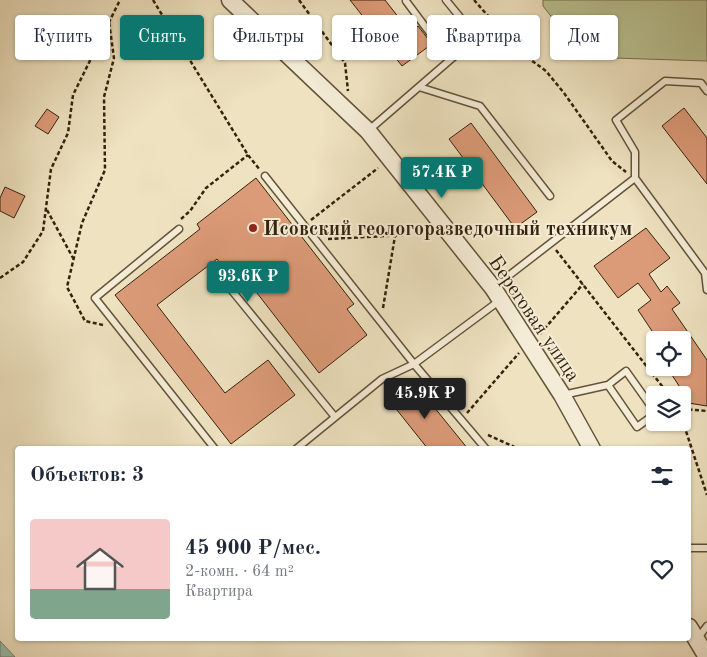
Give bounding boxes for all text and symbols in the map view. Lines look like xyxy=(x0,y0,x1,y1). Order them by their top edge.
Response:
chip: Купить xyxy=(15,15,110,60)
chip: Снять xyxy=(120,15,204,60)
chip: Фильтры xyxy=(214,15,322,60)
chip: Новое xyxy=(332,15,417,60)
chip: Квартира xyxy=(427,15,540,60)
chip: Дом xyxy=(550,15,618,60)
pin: 57.4K ₽ xyxy=(396,156,488,199)
text: 57.4K ₽ xyxy=(412,165,472,181)
place label: Исовский геологоразведочный техникум xyxy=(263,220,632,240)
marker: Исовский геологоразведочный техникум xyxy=(247,222,259,234)
street label: Береговая улица xyxy=(484,253,583,386)
pin: 93.6K ₽ xyxy=(202,260,294,303)
text: 93.6K ₽ xyxy=(218,269,278,285)
map controls xyxy=(646,331,691,431)
button: locate xyxy=(646,331,691,376)
pin: 45.9K ₽ xyxy=(379,378,471,420)
text: 45.9K ₽ xyxy=(395,386,455,402)
button: layers xyxy=(646,386,691,431)
icon: filters xyxy=(648,462,676,490)
text: Объектов: 3 xyxy=(30,465,144,486)
text: 45 900 ₽/мес. xyxy=(185,538,321,559)
icon: home xyxy=(70,539,130,599)
icon: heart xyxy=(648,555,676,583)
text: 2-комн. · 64 m² xyxy=(185,564,294,580)
text: Квартира xyxy=(185,584,253,600)

